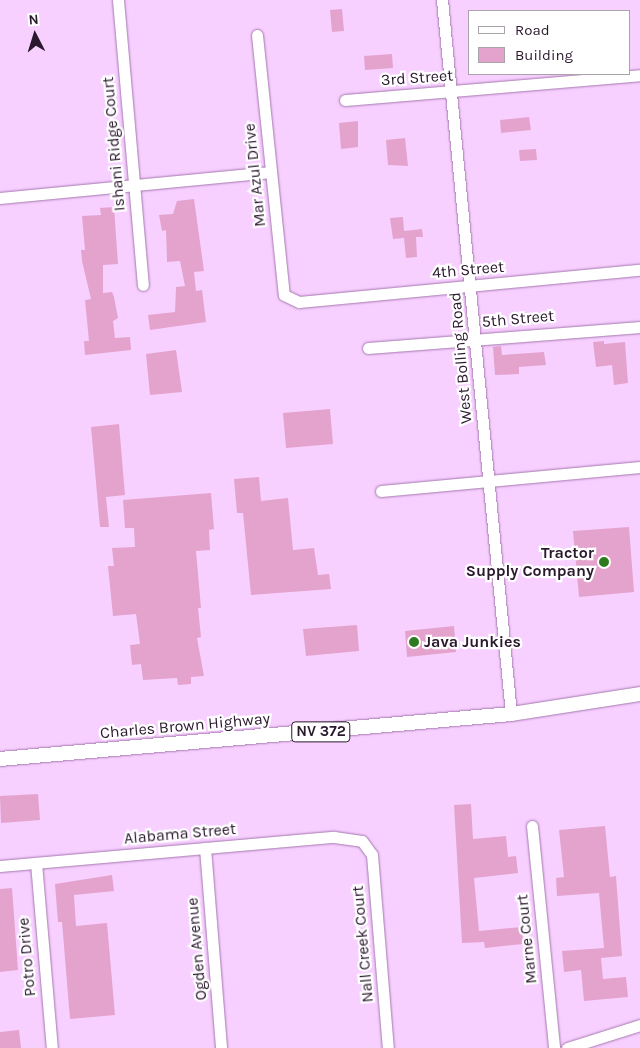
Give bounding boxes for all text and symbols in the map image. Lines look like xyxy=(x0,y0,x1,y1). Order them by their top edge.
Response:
north arrow xyxy=(10,10,60,60)
legend xyxy=(468,10,630,75)
text: N xyxy=(28,11,39,28)
text: Road xyxy=(515,21,550,39)
text: Building xyxy=(515,46,573,64)
street label: 3rd Street xyxy=(380,66,454,90)
street label: Ishani Ridge Court xyxy=(99,76,129,212)
street label: Mar Azul Drive xyxy=(240,122,270,228)
street label: 4th Street xyxy=(431,257,505,283)
street label: West Bolling Road xyxy=(446,291,476,425)
street label: 5th Street xyxy=(481,306,555,332)
place label: Tractor Supply Company xyxy=(466,543,594,581)
marker: Tractor Supply Company xyxy=(598,556,610,568)
place label: Java Junkies xyxy=(424,632,521,652)
marker: Java Junkies xyxy=(408,636,420,648)
street label: Charles Brown Highway xyxy=(99,709,271,743)
road number: NV 372 xyxy=(291,720,351,744)
street label: Alabama Street xyxy=(123,820,237,848)
street label: Nall Creek Court xyxy=(348,885,378,1003)
street label: Marne Court xyxy=(513,893,541,985)
street label: Ogden Avenue xyxy=(183,897,211,1001)
street label: Potro Drive xyxy=(14,917,40,997)

